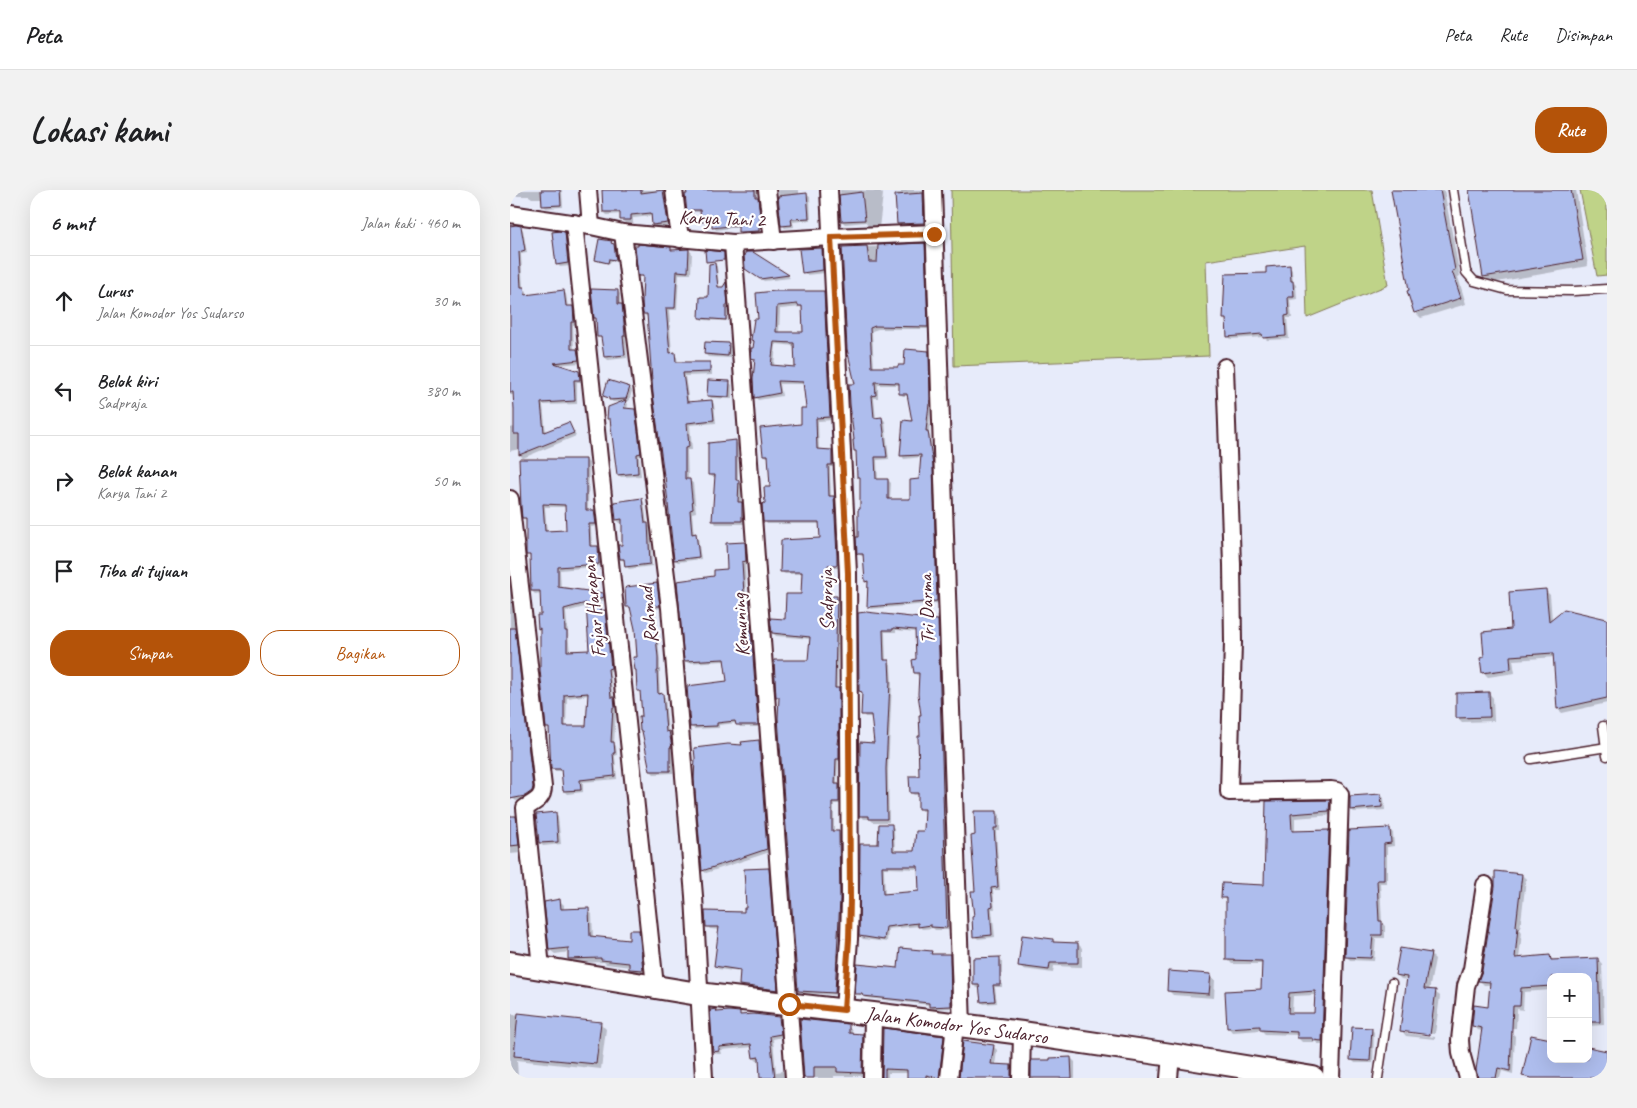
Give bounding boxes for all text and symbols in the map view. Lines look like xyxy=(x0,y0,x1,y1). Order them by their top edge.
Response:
text: Peta xyxy=(25,20,62,50)
text: Peta xyxy=(1445,24,1472,46)
text: Rute xyxy=(1500,24,1527,46)
text: Disimpan xyxy=(1555,24,1612,46)
button: Rute xyxy=(1535,107,1607,153)
text: Lokasi kami xyxy=(30,108,168,153)
street label: Karya Tani 2 xyxy=(678,204,768,233)
text: 6 mnt xyxy=(50,210,94,236)
text: Jalan kaki · 460 m xyxy=(362,213,460,233)
route end xyxy=(923,223,946,246)
text: Lurus xyxy=(97,279,132,303)
icon: ahead xyxy=(50,287,78,315)
text: 30 m xyxy=(433,291,460,311)
text: Jalan Komodor Yos Sudarso xyxy=(97,303,244,323)
text: Belok kiri xyxy=(97,369,157,393)
icon: left xyxy=(50,377,78,405)
text: 380 m xyxy=(426,381,460,401)
text: Sadpraja xyxy=(97,393,146,413)
text: Belok kanan xyxy=(97,459,176,483)
icon: right xyxy=(50,467,78,495)
text: 50 m xyxy=(433,471,460,491)
text: Karya Tani 2 xyxy=(97,483,166,503)
street label: Fajar Harapan xyxy=(576,554,611,659)
icon: arrive xyxy=(50,557,78,585)
text: Tiba di tujuan xyxy=(97,559,187,583)
street label: Sadpraja xyxy=(813,567,840,631)
street label: Tri Darma xyxy=(913,572,940,644)
street label: Rahmad xyxy=(633,582,664,644)
street label: Kemuning xyxy=(726,592,755,657)
button: Simpan xyxy=(50,630,250,676)
button: Bagikan xyxy=(260,630,460,676)
map controls xyxy=(1547,973,1592,1063)
button: + xyxy=(1547,973,1592,1018)
route start xyxy=(778,993,801,1016)
street label: Jalan Komodor Yos Sudarso xyxy=(863,1001,1050,1050)
button: − xyxy=(1547,1018,1592,1063)

